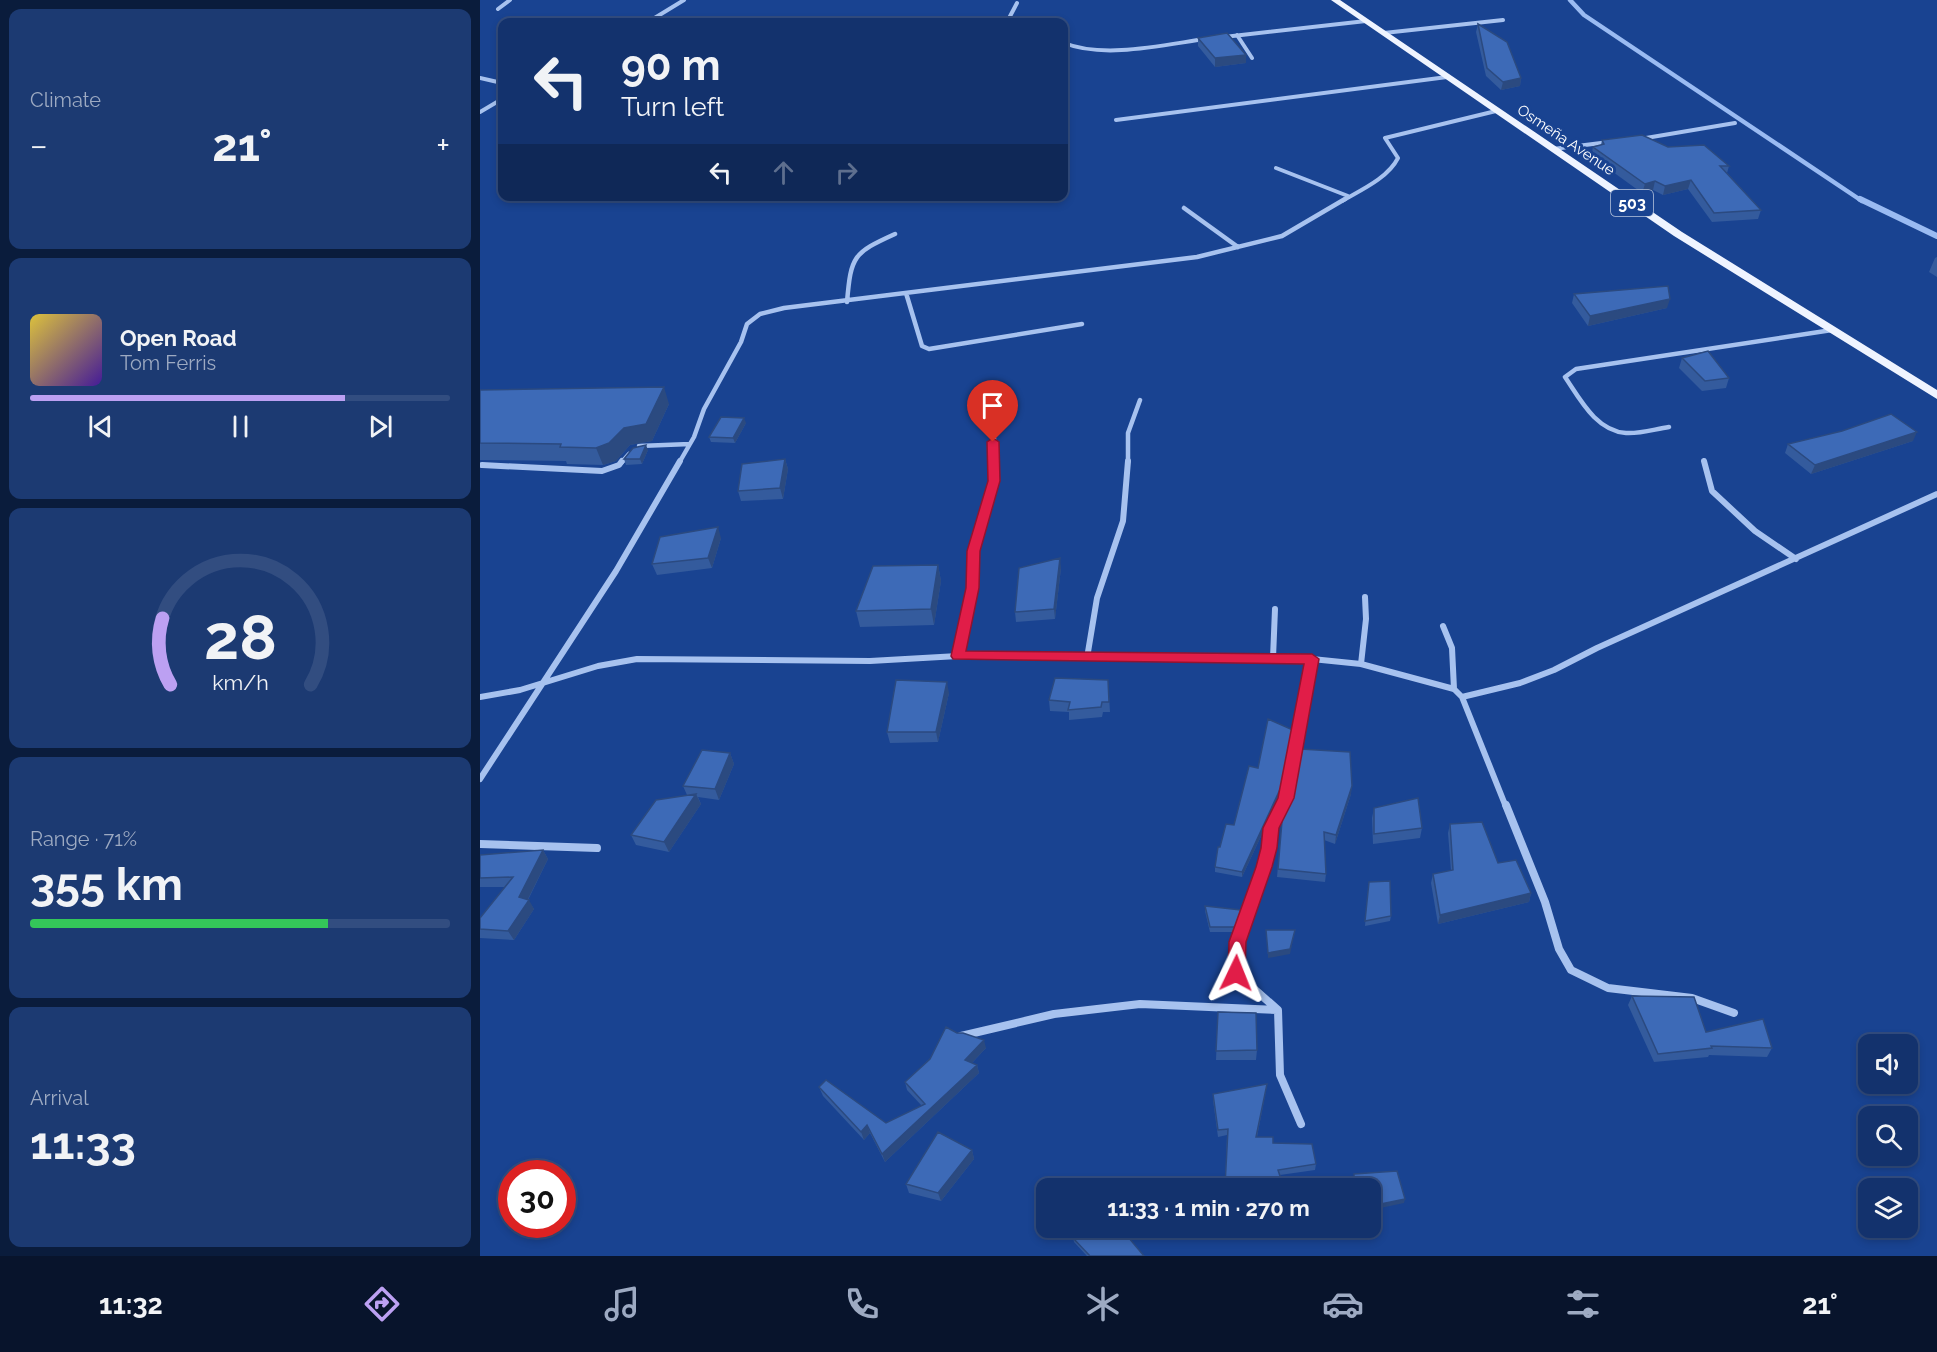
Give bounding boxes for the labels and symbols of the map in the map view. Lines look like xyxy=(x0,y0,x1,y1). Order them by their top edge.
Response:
street label: Osmeña Avenue xyxy=(1514,101,1618,179)
road number: 503 xyxy=(1611,190,1653,216)
pin xyxy=(967,380,1018,442)
position arrow xyxy=(1204,941,1268,1005)
speed limit sign: 30 xyxy=(498,1160,576,1238)

